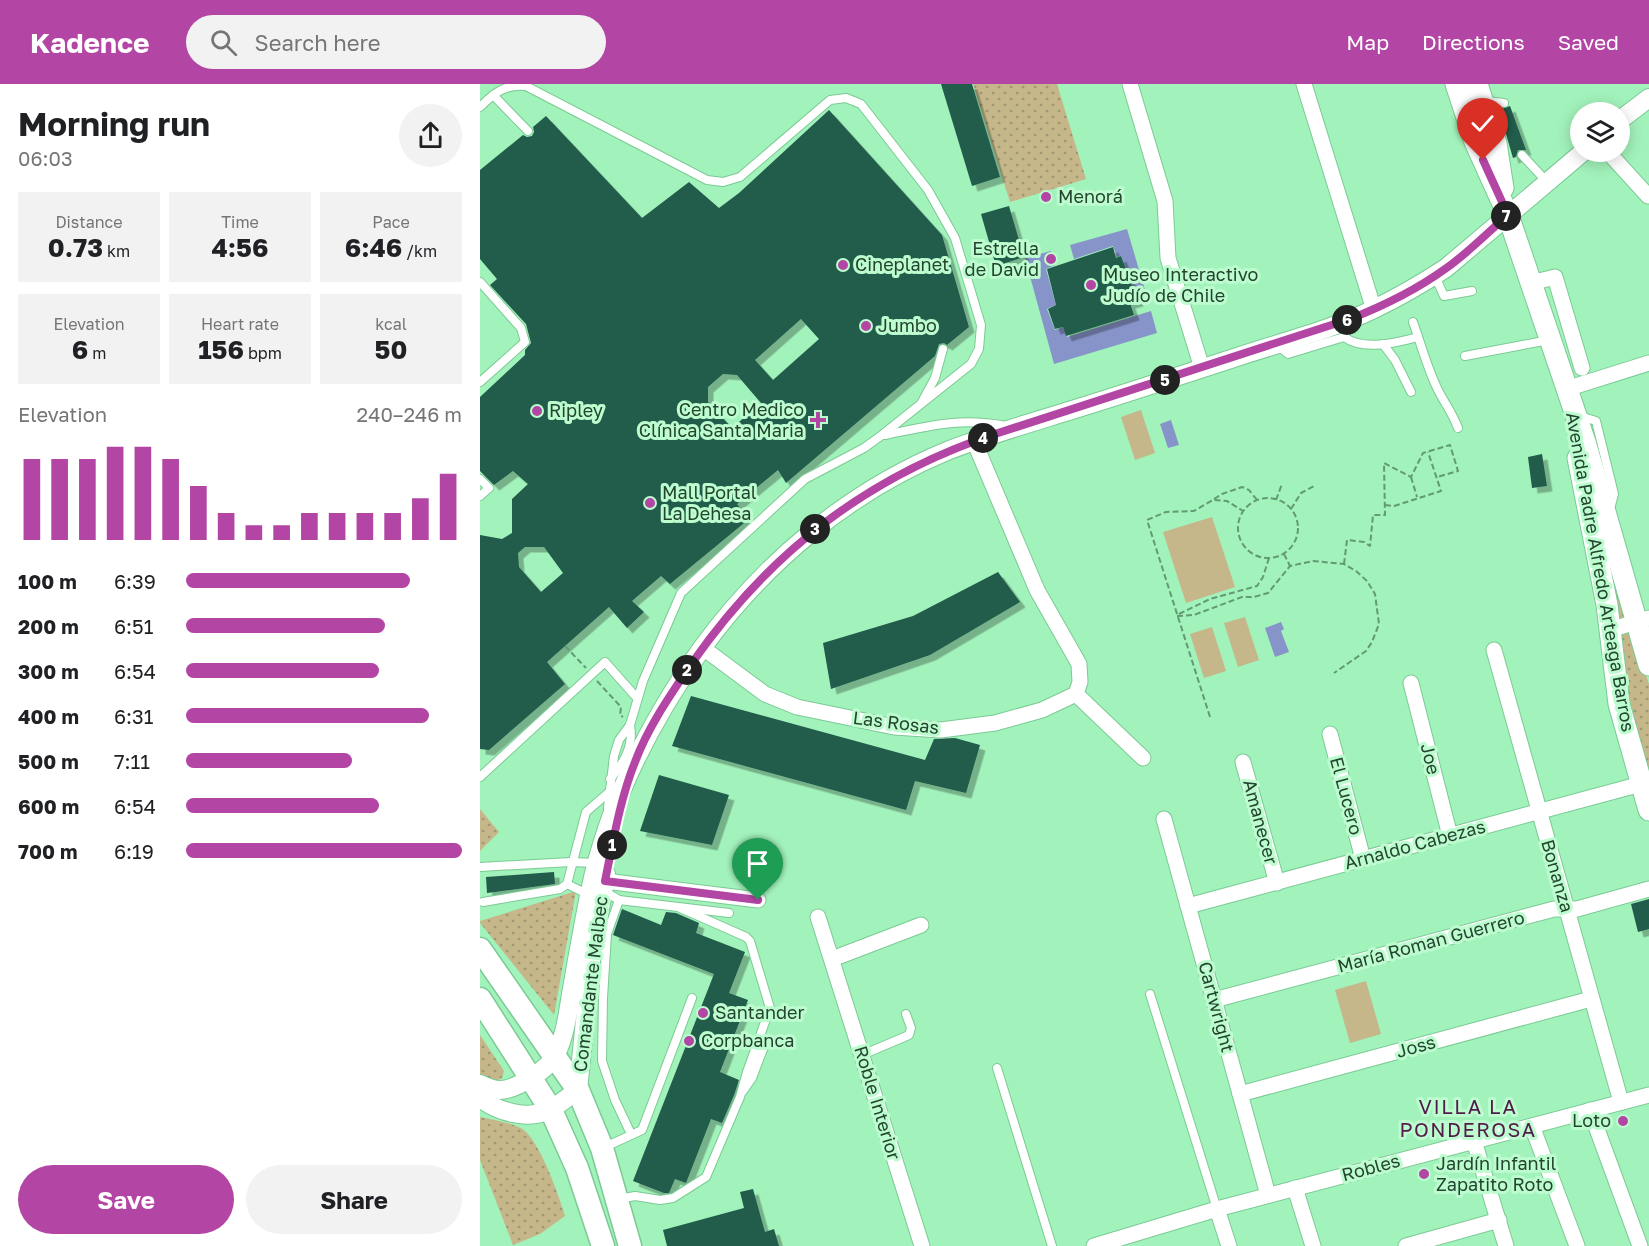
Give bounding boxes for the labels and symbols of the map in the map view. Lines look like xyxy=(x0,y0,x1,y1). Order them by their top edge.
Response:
pin xyxy=(1457,98,1508,160)
place label: Menorá xyxy=(1058,185,1123,207)
marker: Menorá xyxy=(1039,190,1053,204)
pin: 7 xyxy=(1491,201,1521,231)
place label: Estrella de David xyxy=(965,237,1039,280)
marker: Estrella de David xyxy=(1044,252,1058,266)
place label: Cineplanet xyxy=(855,253,949,275)
marker: Cineplanet xyxy=(836,258,850,272)
place label: Museo Interactivo Judío de Chile xyxy=(1103,263,1258,306)
marker: Museo Interactivo Judío de Chile xyxy=(1084,278,1098,292)
pin: 6 xyxy=(1332,305,1362,335)
place label: Jumbo xyxy=(878,314,937,336)
marker: Jumbo xyxy=(859,319,873,333)
pin: 5 xyxy=(1150,365,1180,395)
place label: Centro Medico Clínica Santa Maria xyxy=(639,398,804,441)
place label: Ripley xyxy=(549,399,603,421)
marker: Ripley xyxy=(530,404,544,418)
street label: Avenida Padre Alfredo Arteaga Barros xyxy=(1562,410,1640,733)
marker: Centro Medico Clínica Santa Maria xyxy=(809,411,827,429)
pin: 4 xyxy=(968,423,998,453)
place label: Mall Portal La Dehesa xyxy=(662,481,757,524)
marker: Mall Portal La Dehesa xyxy=(643,496,657,510)
pin: 3 xyxy=(800,514,830,544)
pin: 2 xyxy=(672,655,702,685)
street label: Las Rosas xyxy=(852,706,941,738)
street label: Joe xyxy=(1417,741,1445,777)
street label: El Lucero xyxy=(1326,754,1368,837)
street label: Amanecer xyxy=(1239,777,1283,867)
street label: Arnaldo Cabezas xyxy=(1342,815,1488,873)
pin: 1 xyxy=(597,830,627,860)
street label: Bonanza xyxy=(1537,837,1579,915)
pin xyxy=(732,838,783,900)
street label: Comandante Malbec xyxy=(568,894,612,1073)
street label: María Roman Guerrero xyxy=(1335,905,1527,977)
street label: Cartwright xyxy=(1194,959,1240,1054)
place label: Santander xyxy=(715,1001,805,1023)
marker: Santander xyxy=(696,1006,710,1020)
place label: Corpbanca xyxy=(701,1029,794,1051)
street label: Joss xyxy=(1394,1030,1438,1062)
marker: Corpbanca xyxy=(682,1034,696,1048)
street label: Roble Interior xyxy=(850,1043,906,1162)
district label: VILLA LA PONDEROSA xyxy=(1399,1094,1537,1141)
place label: Loto xyxy=(1572,1109,1611,1131)
marker: Loto xyxy=(1616,1114,1630,1128)
street label: Robles xyxy=(1339,1149,1402,1185)
place label: Jardín Infantil Zapatito Roto xyxy=(1436,1152,1556,1195)
marker: Jardín Infantil Zapatito Roto xyxy=(1417,1167,1431,1181)

